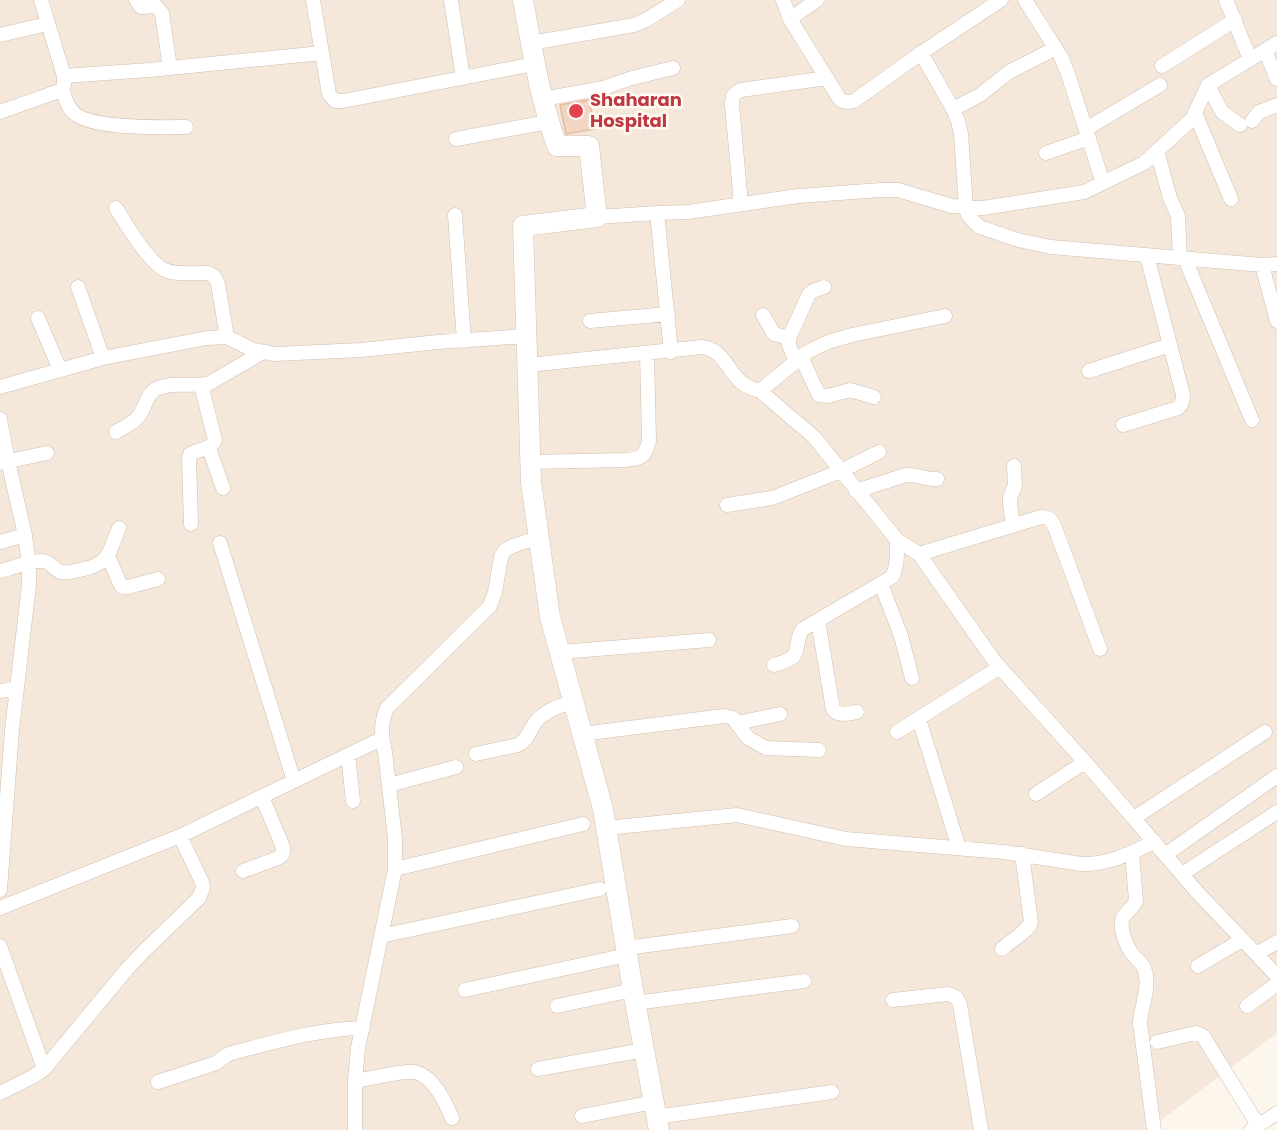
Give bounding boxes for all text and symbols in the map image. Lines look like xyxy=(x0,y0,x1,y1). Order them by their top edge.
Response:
place label: Shaharan Hospital xyxy=(590,90,682,132)
marker: Shaharan Hospital xyxy=(567,102,585,120)

